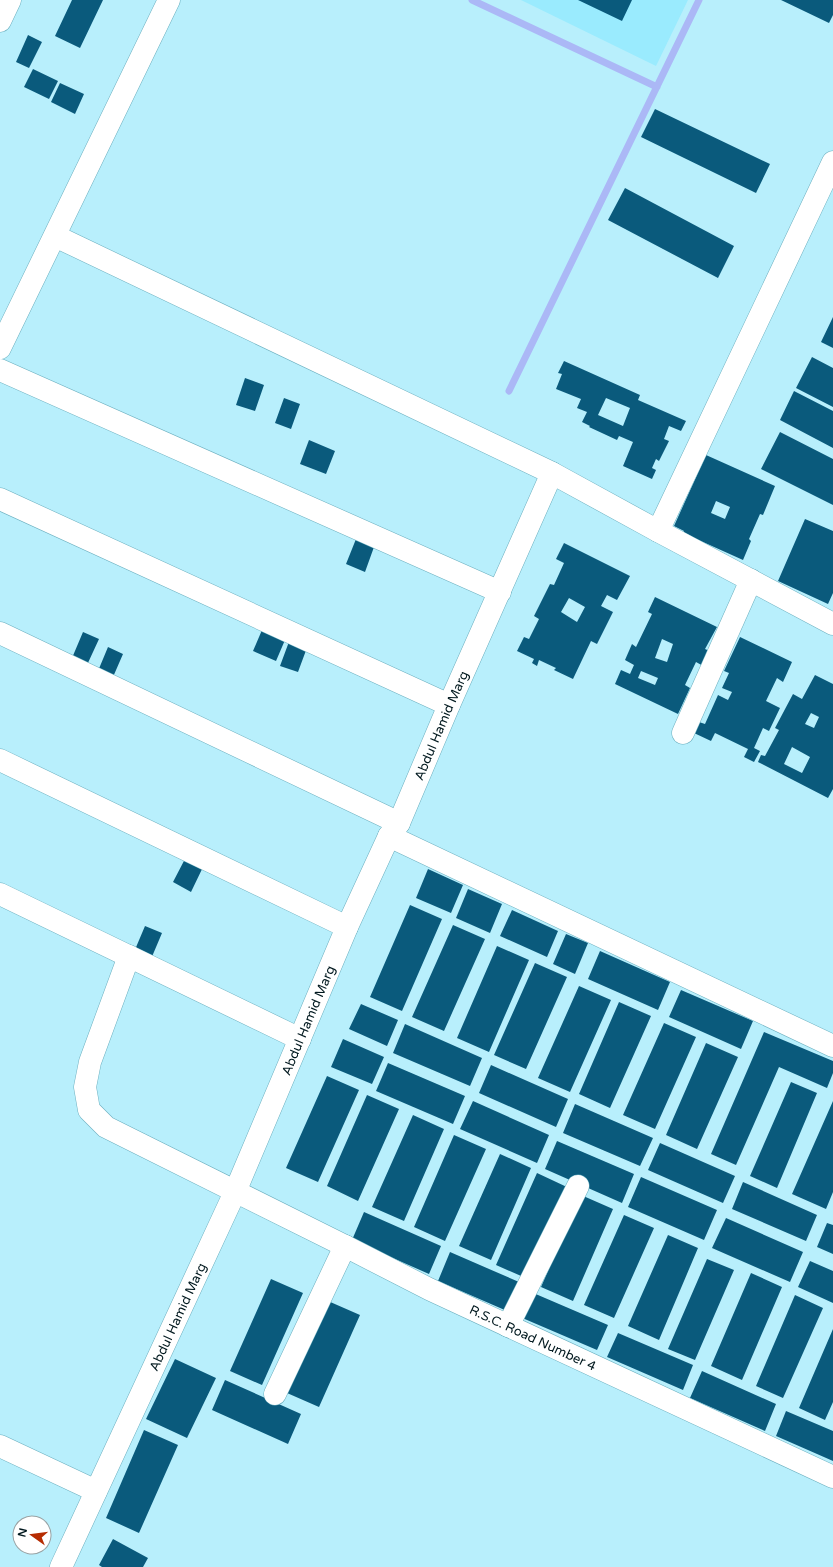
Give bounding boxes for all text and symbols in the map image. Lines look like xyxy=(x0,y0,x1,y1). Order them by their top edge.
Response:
street label: Abdul Hamid Marg xyxy=(411,669,472,783)
street label: Abdul Hamid Marg xyxy=(278,963,339,1078)
street label: Abdul Hamid Marg xyxy=(146,1260,210,1374)
street label: R.S.C. Road Number 4 xyxy=(467,1302,599,1375)
north arrow xyxy=(12,1515,52,1555)
text: N xyxy=(15,1527,30,1539)

